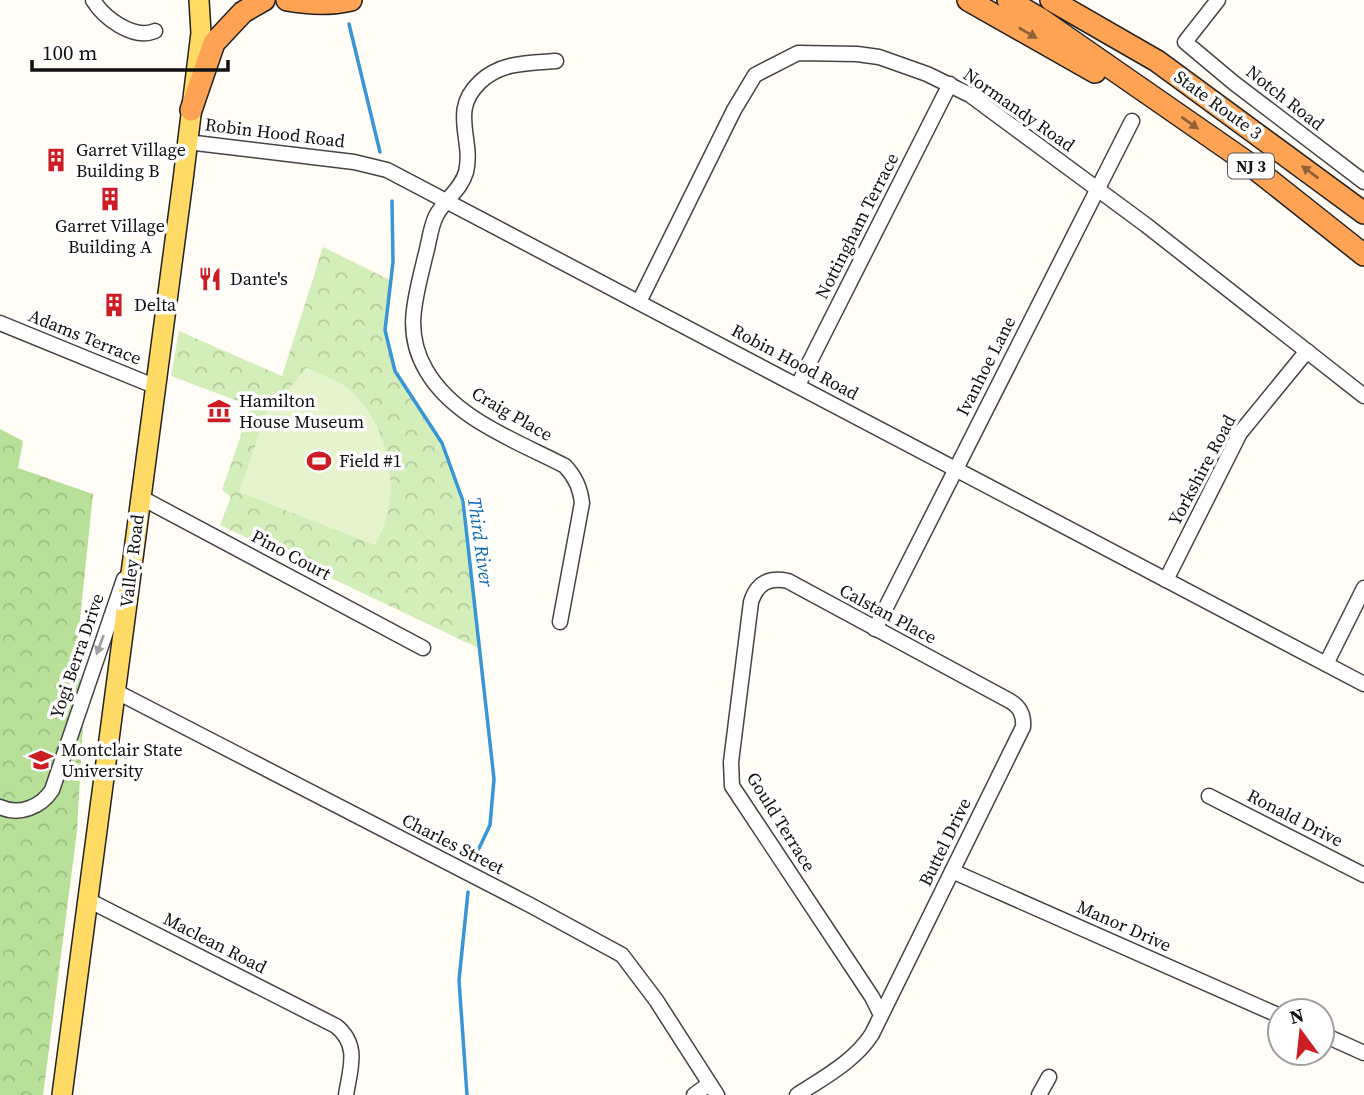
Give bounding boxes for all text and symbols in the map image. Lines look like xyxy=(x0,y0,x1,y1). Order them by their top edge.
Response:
one-way arrow xyxy=(1018,27,1037,39)
scale bar xyxy=(32,28,228,72)
text: 100 m xyxy=(42,38,97,67)
street label: Notch Road xyxy=(1241,59,1330,136)
street label: Normandy Road xyxy=(958,62,1080,157)
street label: State Route 3 xyxy=(1169,64,1267,145)
street label: Robin Hood Road xyxy=(204,112,346,153)
one-way arrow xyxy=(1181,116,1199,130)
place label: Garret Village Building B xyxy=(76,137,186,183)
building icon: Garret Village Building B xyxy=(42,146,70,174)
street label: Nottingham Terrace xyxy=(809,148,904,303)
road number: NJ 3 xyxy=(1228,154,1274,178)
one-way arrow xyxy=(1301,164,1319,179)
building icon: Garret Village Building A xyxy=(96,185,124,213)
place label: Garret Village Building A xyxy=(55,213,165,259)
restaurant icon: Dante's xyxy=(196,265,224,293)
place label: Dante's xyxy=(230,266,288,291)
building icon: Delta xyxy=(100,291,128,319)
place label: Delta xyxy=(134,292,177,317)
street label: Adams Terrace xyxy=(25,303,145,371)
street label: Ivanhoe Lane xyxy=(950,312,1021,420)
street label: Robin Hood Road xyxy=(727,317,863,406)
street label: Craig Place xyxy=(467,380,557,447)
place label: Hamilton House Museum xyxy=(239,388,364,434)
museum icon: Hamilton House Museum xyxy=(205,397,233,425)
street label: Yorkshire Road xyxy=(1162,410,1241,530)
sports icon: Field #1 xyxy=(305,447,333,475)
place label: Field #1 xyxy=(339,448,402,473)
water label: Third River xyxy=(462,496,500,590)
street label: Valley Road xyxy=(113,513,150,609)
street label: Pino Court xyxy=(247,523,335,586)
street label: Calstan Place xyxy=(835,577,941,650)
street label: Yogi Berra Drive xyxy=(43,590,110,722)
one-way arrow xyxy=(95,634,106,655)
place label: Montclair State University xyxy=(61,737,183,783)
school or university icon: Montclair State University xyxy=(27,746,55,774)
street label: Gould Terrace xyxy=(741,767,822,876)
street label: Ronald Drive xyxy=(1243,783,1348,852)
street label: Buttel Drive xyxy=(912,793,977,890)
street label: Charles Street xyxy=(398,807,509,880)
street label: Manor Drive xyxy=(1073,894,1175,957)
street label: Maclean Road xyxy=(159,906,271,979)
north arrow xyxy=(1266,997,1336,1067)
text: N xyxy=(1287,1001,1307,1030)

